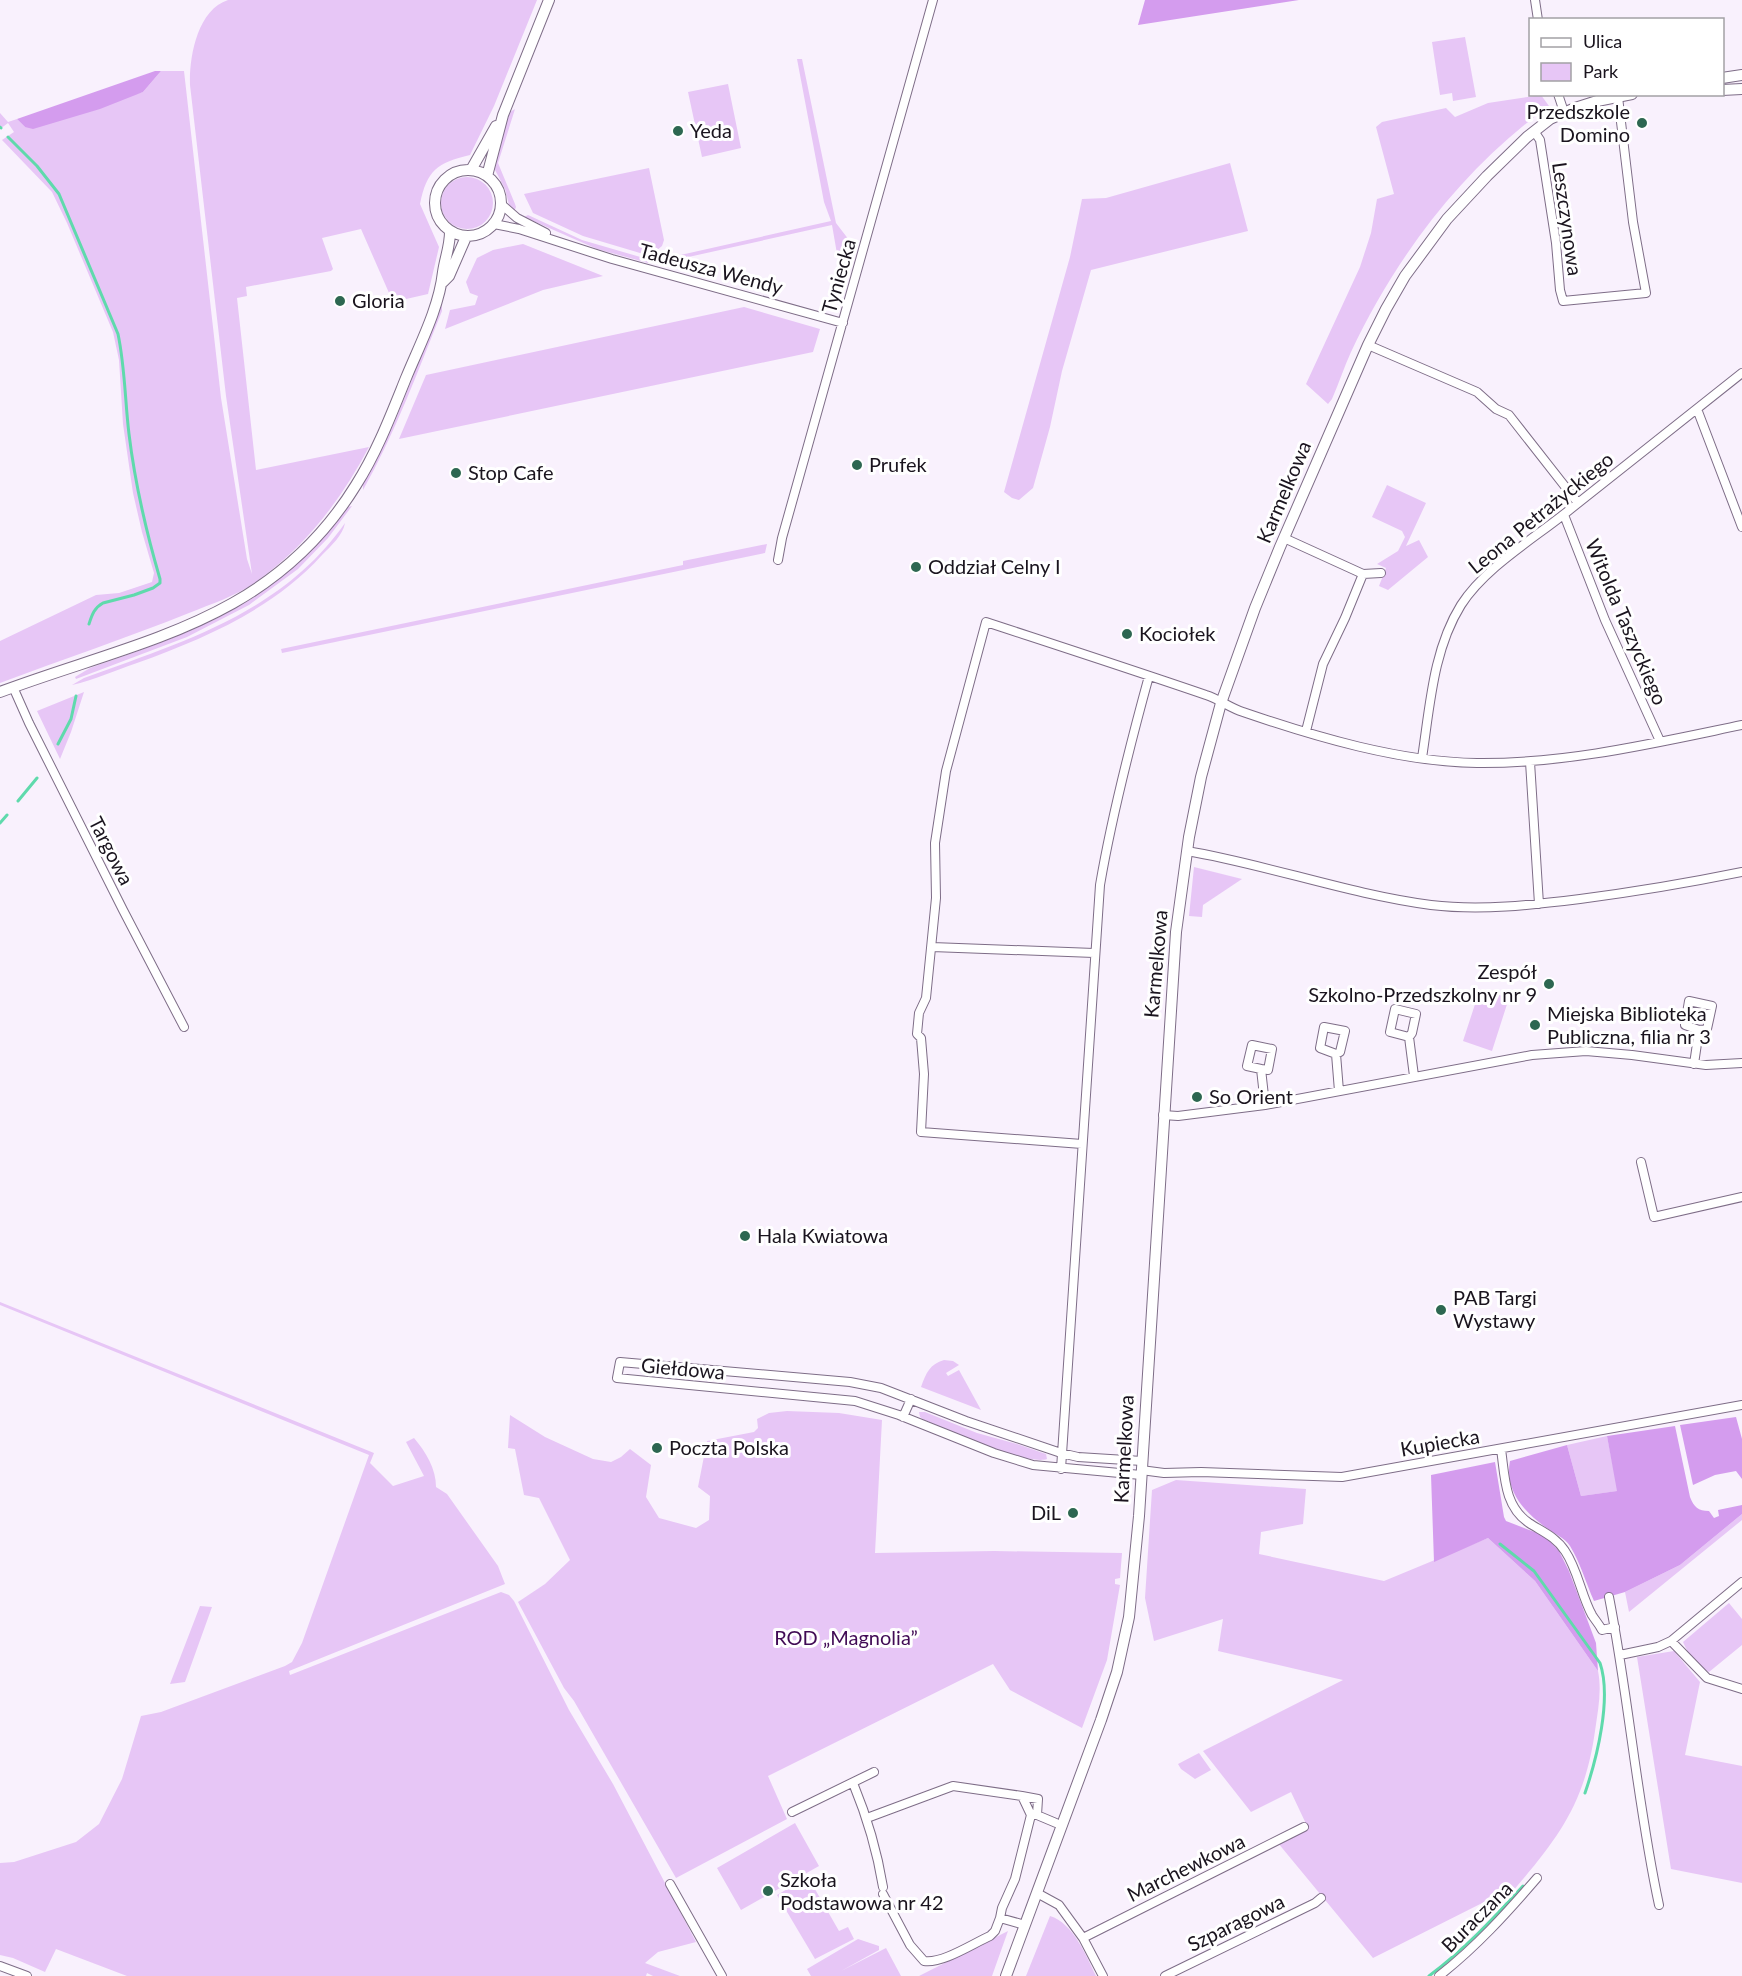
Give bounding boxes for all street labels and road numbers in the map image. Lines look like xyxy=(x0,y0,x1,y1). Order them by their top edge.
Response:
street label: Leszczynowa xyxy=(1548,161,1588,277)
street label: Tyniecka xyxy=(816,236,860,316)
street label: Tadeusza Wendy xyxy=(637,237,786,299)
street label: Karmelkowa xyxy=(1251,437,1315,546)
street label: Leona Petrażyckiego xyxy=(1463,446,1618,578)
street label: Witolda Taszyckiego xyxy=(1581,535,1673,708)
street label: Targowa xyxy=(85,812,139,889)
street label: Karmelkowa xyxy=(1138,909,1172,1019)
street label: Giełdowa xyxy=(640,1352,726,1384)
street label: Karmelkowa xyxy=(1108,1394,1138,1504)
street label: Kupiecka xyxy=(1398,1423,1481,1461)
street label: Marchewkowa xyxy=(1123,1828,1248,1906)
street label: Buraczana xyxy=(1436,1876,1517,1957)
street label: Szparagowa xyxy=(1183,1888,1288,1956)

